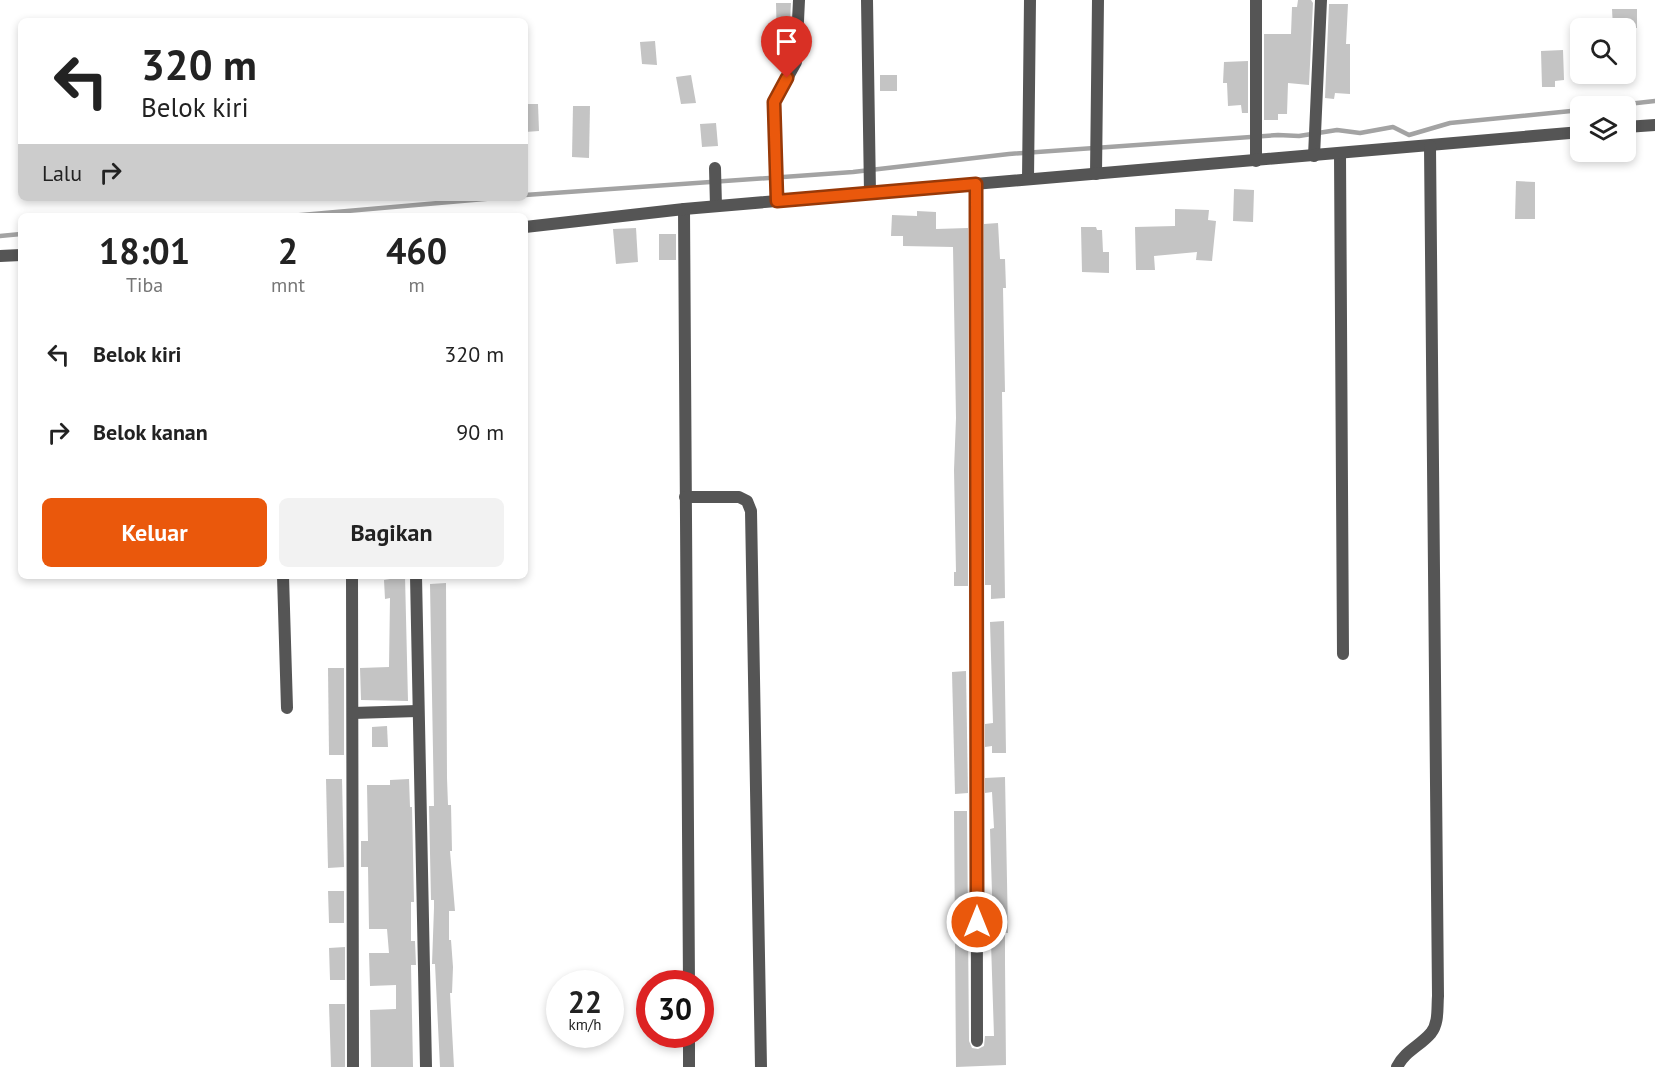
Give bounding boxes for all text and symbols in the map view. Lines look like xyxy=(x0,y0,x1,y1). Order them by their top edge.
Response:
pin xyxy=(761,16,812,78)
map controls xyxy=(1570,18,1636,162)
button: search xyxy=(1570,18,1636,84)
icon: arrive xyxy=(770,25,803,58)
text: 320 m xyxy=(141,37,257,92)
icon: left xyxy=(42,42,120,120)
text: Belok kiri xyxy=(141,90,249,124)
button: layers xyxy=(1570,96,1636,162)
icon: right xyxy=(94,156,127,189)
text: Lalu xyxy=(42,159,82,187)
text: 18:01 xyxy=(99,227,190,274)
text: 2 xyxy=(278,227,298,274)
text: 460 xyxy=(386,227,447,274)
text: Tiba xyxy=(126,272,163,298)
text: mnt xyxy=(271,272,305,298)
text: m xyxy=(408,272,425,298)
icon: left xyxy=(42,338,75,371)
text: Belok kiri xyxy=(93,340,182,368)
text: 320 m xyxy=(444,340,504,368)
icon: right xyxy=(42,416,75,449)
text: Belok kanan xyxy=(93,418,208,446)
text: 90 m xyxy=(456,418,504,446)
button: Keluar xyxy=(42,498,267,567)
button: Bagikan xyxy=(279,498,504,567)
position arrow xyxy=(945,890,1009,954)
speed limit sign: 30 xyxy=(636,970,714,1048)
text: 22 xyxy=(568,982,602,1021)
text: km/h xyxy=(569,1015,601,1034)

